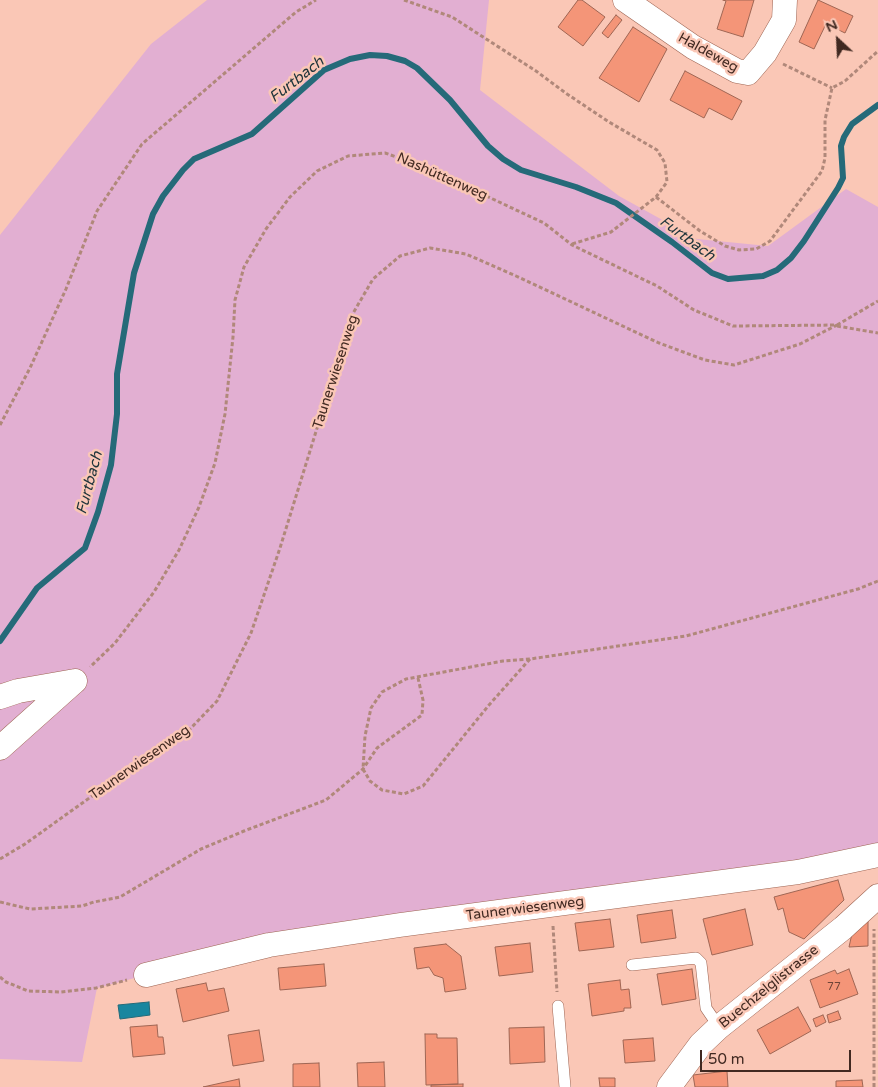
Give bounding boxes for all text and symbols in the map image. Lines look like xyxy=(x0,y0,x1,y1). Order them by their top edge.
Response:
north arrow xyxy=(813,15,863,65)
text: N xyxy=(823,16,840,36)
street label: Haldeweg xyxy=(675,30,741,76)
water label: Furtbach xyxy=(266,53,328,107)
street label: Nashüttenweg xyxy=(394,149,490,205)
water label: Furtbach xyxy=(656,213,718,265)
street label: Taunerwiesenweg xyxy=(310,313,362,431)
water label: Furtbach xyxy=(73,450,107,516)
street label: Taunerwiesenweg xyxy=(87,722,193,804)
street label: Taunerwiesenweg xyxy=(465,893,585,925)
street label: Buechzelglistrasse xyxy=(716,942,822,1032)
house number: 77 xyxy=(827,980,841,994)
scale bar xyxy=(703,1040,854,1072)
text: 50 m xyxy=(708,1050,745,1068)

